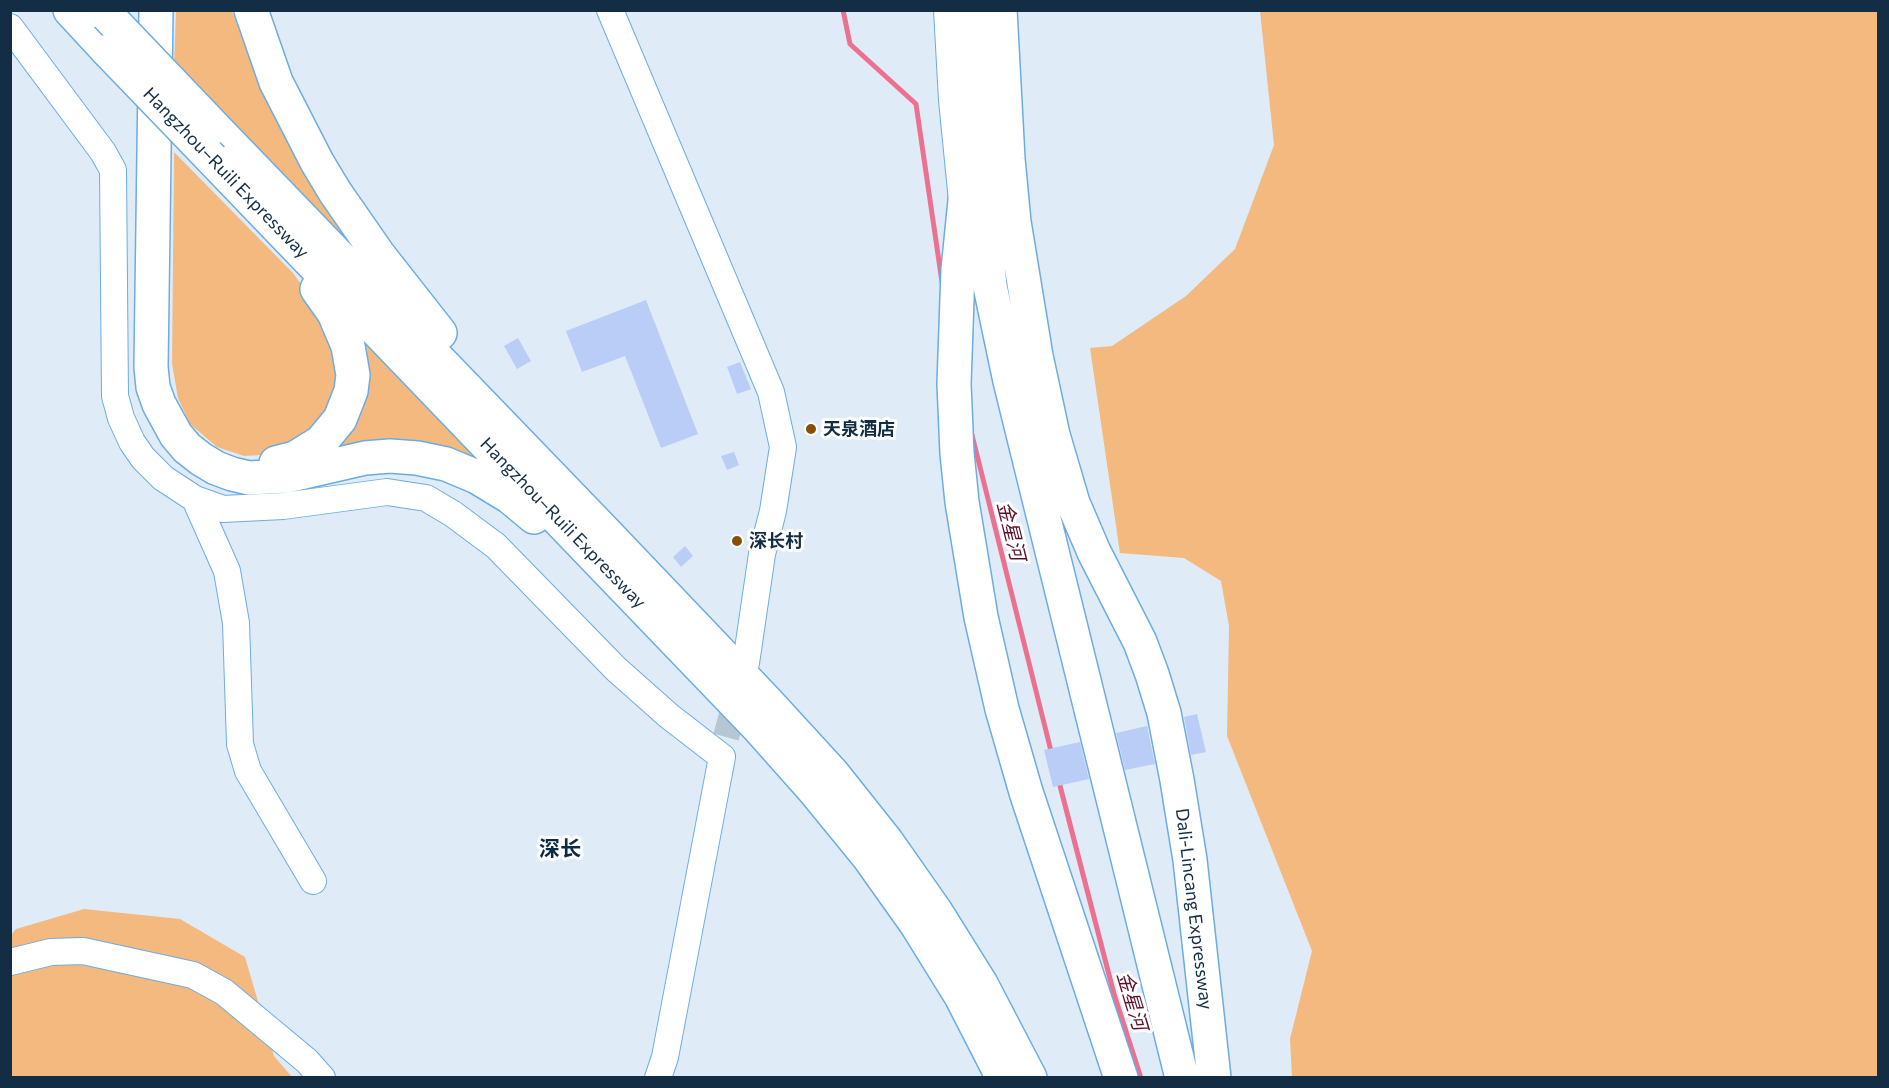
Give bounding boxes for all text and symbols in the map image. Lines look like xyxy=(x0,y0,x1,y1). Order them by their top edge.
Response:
street label: Hangzhou–Ruili Expressway xyxy=(139,83,313,263)
place label: 天泉酒店 xyxy=(823,418,895,440)
marker: 天泉酒店 xyxy=(804,422,818,436)
street label: Hangzhou–Ruili Expressway xyxy=(476,433,650,613)
water label: 金星河 xyxy=(992,499,1030,563)
place label: 深长村 xyxy=(749,530,803,552)
marker: 深长村 xyxy=(730,534,744,548)
street label: Dali-Lincang Expressway xyxy=(1171,807,1217,1011)
district label: 深长 xyxy=(539,836,581,862)
water label: 金星河 xyxy=(1112,969,1152,1033)

